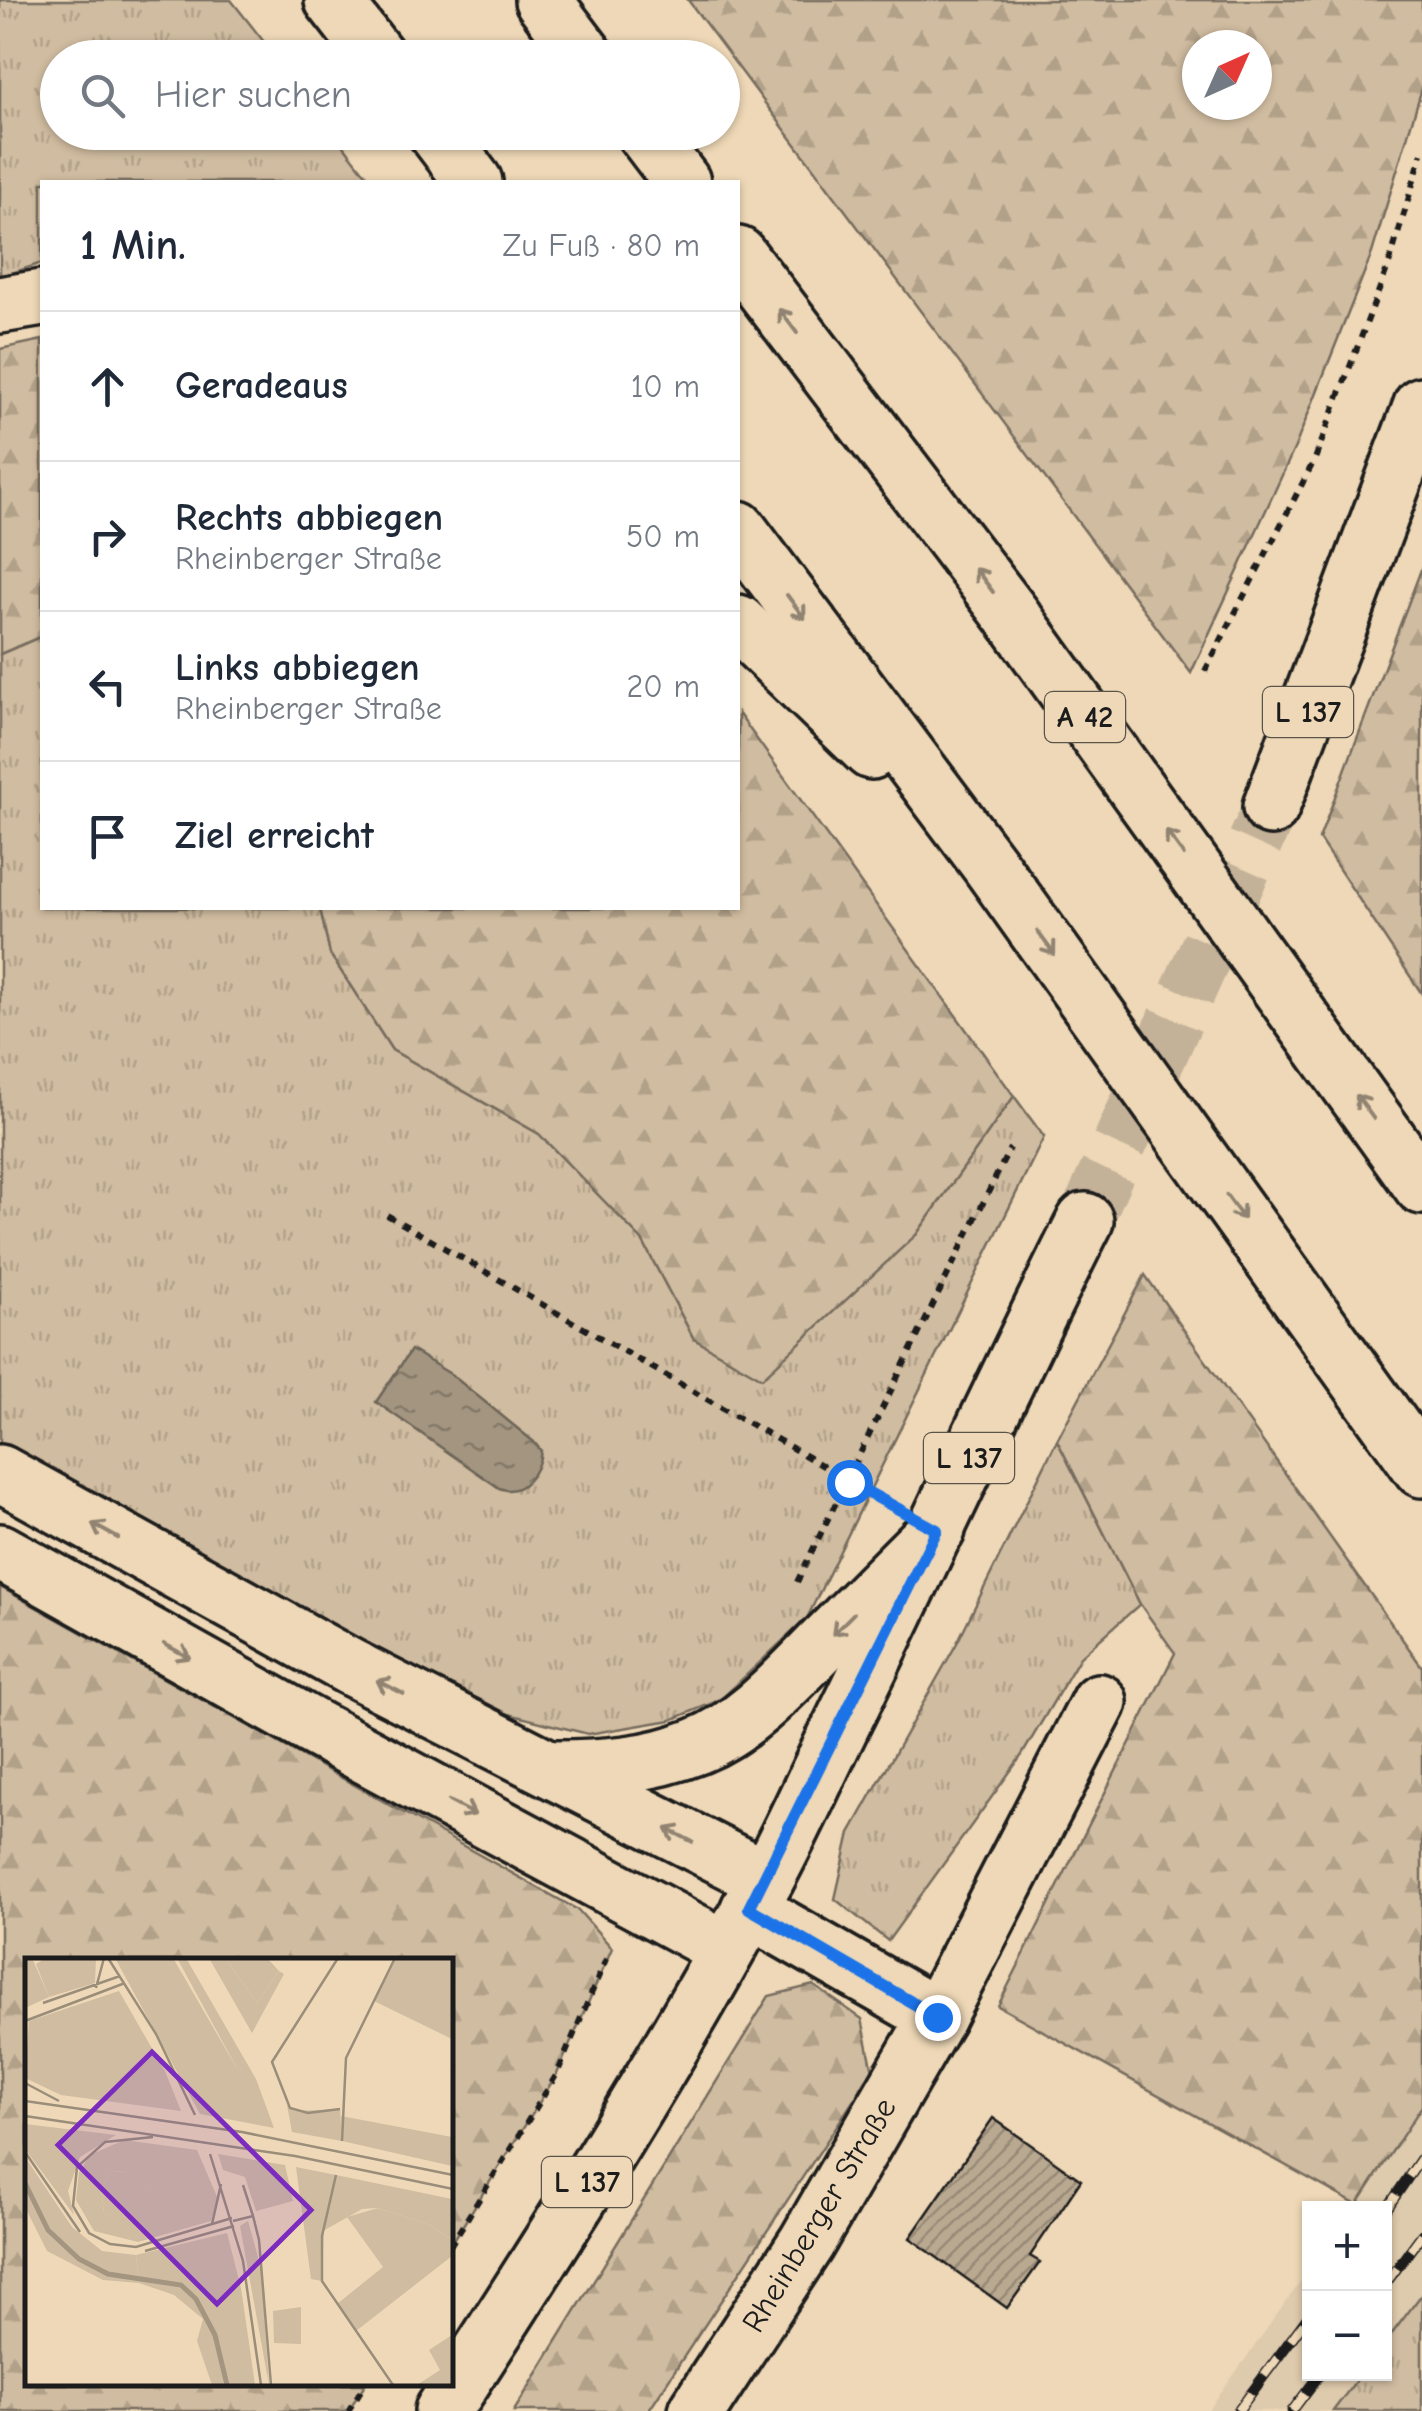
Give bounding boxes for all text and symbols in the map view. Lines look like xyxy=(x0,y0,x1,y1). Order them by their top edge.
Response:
north arrow xyxy=(1182,30,1272,120)
search box xyxy=(40,40,740,150)
icon: search xyxy=(75,68,130,123)
text: Hier suchen xyxy=(155,73,352,117)
text: 1 Min. xyxy=(80,221,186,270)
text: Zu Fuß · 80 m xyxy=(503,227,700,264)
one-way arrow xyxy=(777,308,798,335)
icon: ahead xyxy=(80,359,135,414)
text: Geradeaus xyxy=(175,364,348,408)
text: 10 m xyxy=(631,368,700,405)
text: Rechts abbiegen xyxy=(175,496,443,540)
icon: right xyxy=(80,509,135,564)
text: 50 m xyxy=(626,518,700,555)
text: Rheinberger Straße xyxy=(175,540,442,577)
one-way arrow xyxy=(974,567,995,594)
one-way arrow xyxy=(786,593,807,620)
text: Links abbiegen xyxy=(175,646,420,690)
icon: left xyxy=(80,659,135,714)
text: 20 m xyxy=(627,668,700,705)
road number: L 137 xyxy=(1263,687,1353,737)
text: Rheinberger Straße xyxy=(175,690,442,727)
road number: A 42 xyxy=(1045,692,1125,742)
icon: arrive xyxy=(80,809,135,864)
text: Ziel erreicht xyxy=(175,814,374,858)
one-way arrow xyxy=(1165,830,1186,857)
one-way arrow xyxy=(1035,929,1056,956)
one-way arrow xyxy=(1355,1093,1376,1121)
one-way arrow xyxy=(1224,1193,1245,1220)
road number: L 137 xyxy=(924,1433,1014,1483)
route start xyxy=(827,1460,873,1506)
one-way arrow xyxy=(90,1521,120,1541)
one-way arrow xyxy=(832,1611,856,1635)
one-way arrow xyxy=(162,1641,191,1661)
one-way arrow xyxy=(375,1677,405,1696)
one-way arrow xyxy=(446,1798,476,1818)
one-way arrow xyxy=(665,1825,695,1844)
inset map xyxy=(25,1958,452,2386)
route end xyxy=(915,1995,961,2041)
street label: Rheinberger Straße xyxy=(734,2091,904,2339)
road number: L 137 xyxy=(542,2157,632,2207)
map controls xyxy=(1302,2201,1392,2381)
button: + xyxy=(1302,2201,1392,2291)
button: − xyxy=(1302,2291,1392,2381)

